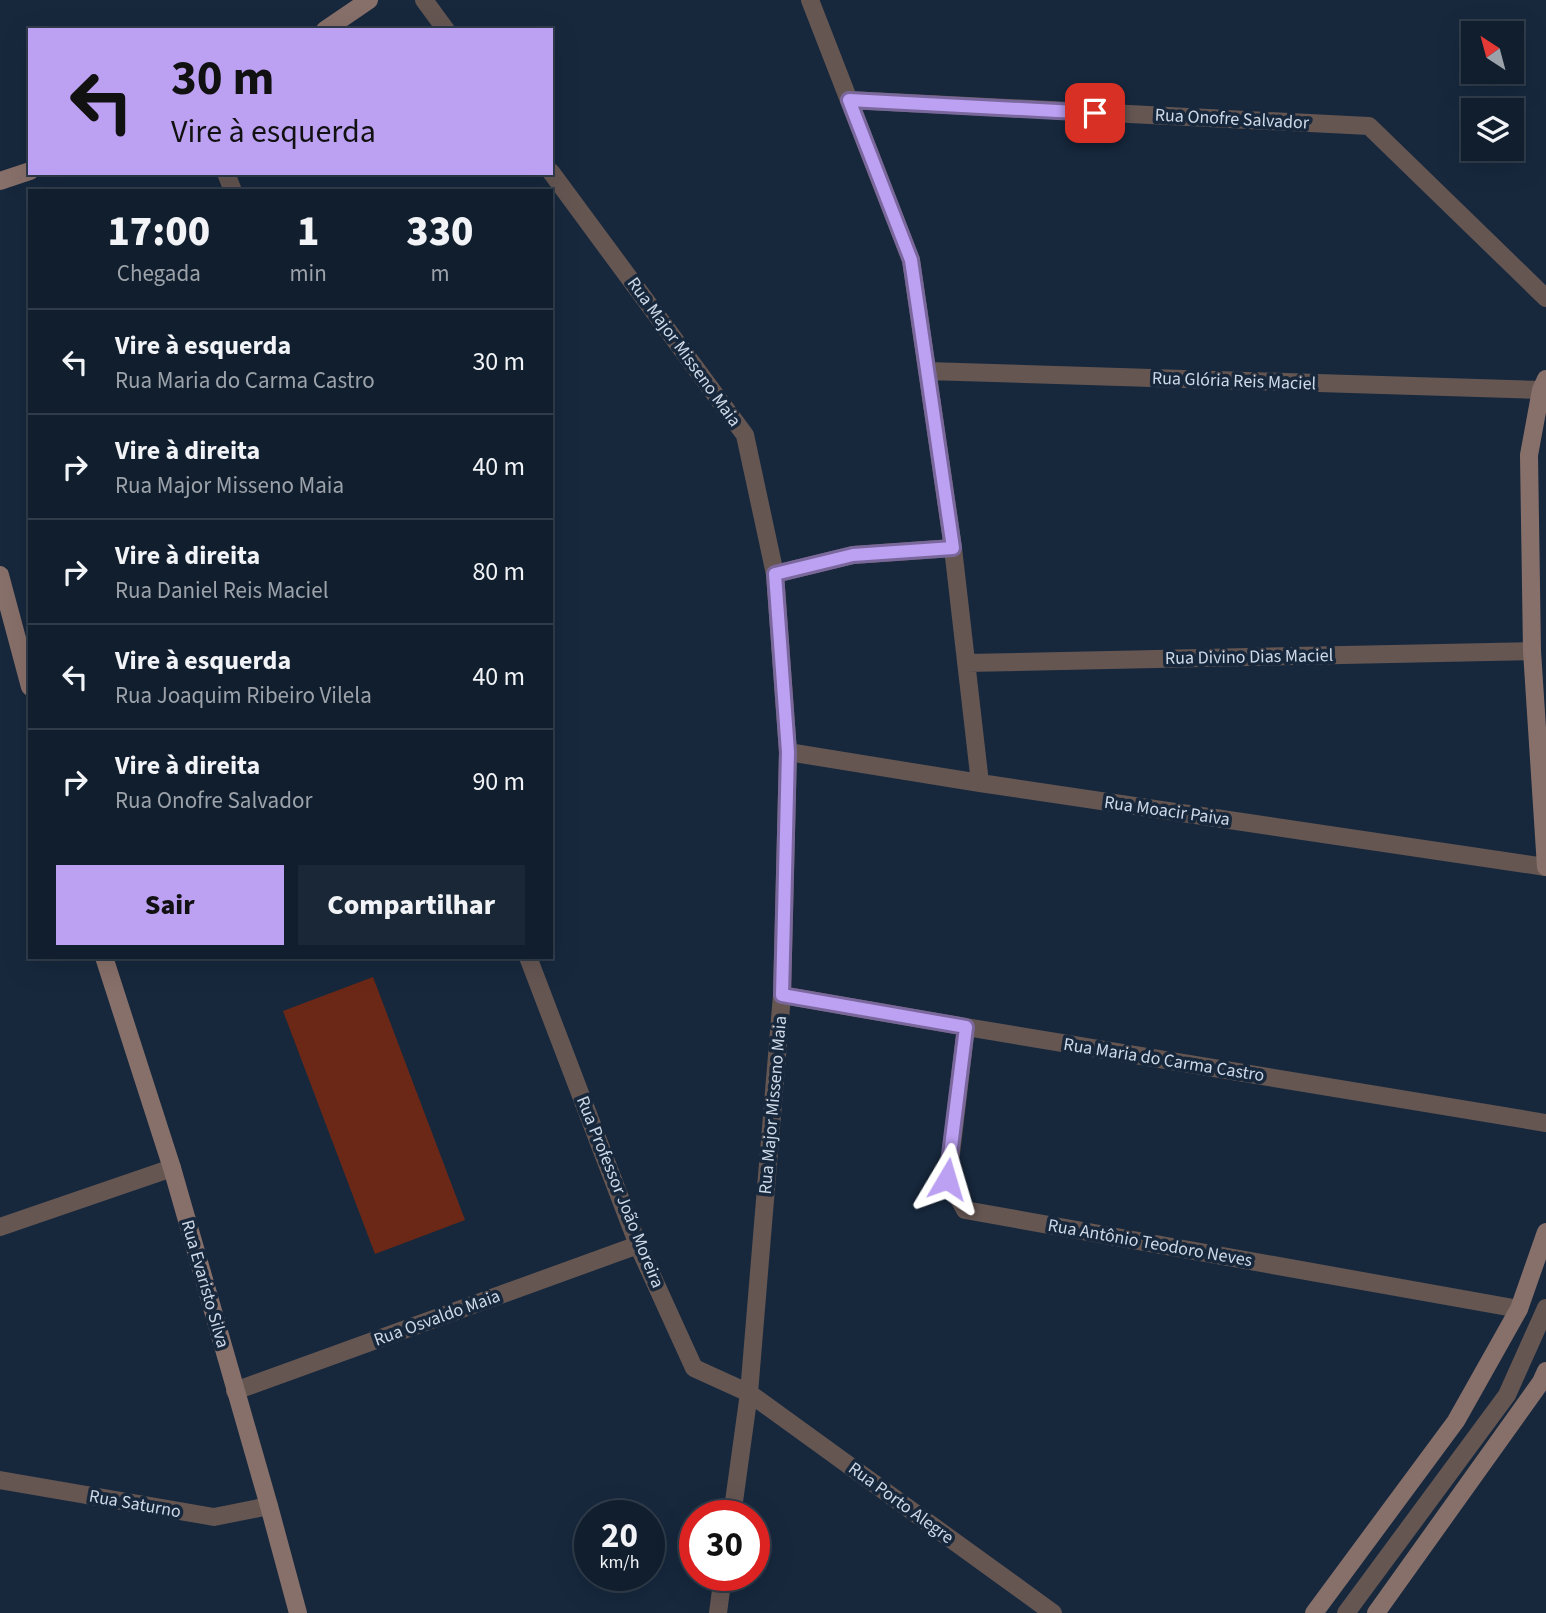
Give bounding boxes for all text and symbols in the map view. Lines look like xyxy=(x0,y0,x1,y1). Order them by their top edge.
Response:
north arrow xyxy=(1461,21,1524,84)
map controls xyxy=(1461,21,1524,161)
text: 30 m xyxy=(171,44,275,114)
icon: left xyxy=(56,56,147,147)
pin xyxy=(1065,83,1125,143)
icon: arrive xyxy=(1076,94,1114,132)
button: layers xyxy=(1461,98,1524,161)
street label: Rua Onofre Salvador xyxy=(1154,102,1311,136)
text: Vire à esquerda xyxy=(171,109,376,155)
text: 17:00 xyxy=(107,202,210,262)
text: 1 xyxy=(297,202,319,262)
text: 330 xyxy=(406,202,474,262)
text: Chegada xyxy=(117,257,201,290)
text: min xyxy=(290,257,327,290)
text: m xyxy=(430,257,449,290)
street label: Rua Major Misseno Maia xyxy=(621,272,747,432)
text: Vire à esquerda xyxy=(115,327,291,364)
icon: left xyxy=(56,343,94,381)
text: 30 m xyxy=(472,343,525,380)
text: Rua Maria do Carma Castro xyxy=(115,364,375,397)
street label: Rua Glória Reis Maciel xyxy=(1151,366,1317,396)
text: Vire à direita xyxy=(115,432,260,469)
icon: right xyxy=(56,448,94,486)
text: 40 m xyxy=(472,448,525,485)
text: Rua Major Misseno Maia xyxy=(115,469,344,502)
text: Vire à direita xyxy=(115,537,260,574)
icon: right xyxy=(56,553,94,591)
text: 80 m xyxy=(472,553,525,590)
text: Rua Daniel Reis Maciel xyxy=(115,574,329,607)
text: Vire à esquerda xyxy=(115,642,291,679)
street label: Rua Divino Dias Maciel xyxy=(1165,643,1333,671)
icon: left xyxy=(56,658,94,696)
text: 40 m xyxy=(472,658,525,695)
text: Rua Joaquim Ribeiro Vilela xyxy=(115,679,372,712)
text: Vire à direita xyxy=(115,747,260,784)
icon: right xyxy=(56,763,94,801)
text: 90 m xyxy=(472,763,525,800)
text: Rua Onofre Salvador xyxy=(115,784,312,817)
street label: Rua Moacir Paiva xyxy=(1102,790,1232,832)
button: Sair xyxy=(56,865,284,945)
button: Compartilhar xyxy=(298,865,525,945)
street label: Rua Major Misseno Maia xyxy=(753,1015,793,1195)
street label: Rua Maria do Carma Castro xyxy=(1062,1032,1266,1088)
street label: Rua Professor João Moreira xyxy=(570,1092,670,1292)
position arrow xyxy=(910,1142,984,1216)
street label: Rua Antônio Teodoro Neves xyxy=(1046,1213,1254,1273)
street label: Rua Evaristo Silva xyxy=(175,1217,235,1351)
street label: Rua Osvaldo Maia xyxy=(370,1284,504,1352)
street label: Rua Porto Alegre xyxy=(843,1456,959,1550)
street label: Rua Saturno xyxy=(87,1484,183,1524)
speed limit sign: 30 xyxy=(679,1500,770,1591)
text: 20 xyxy=(601,1511,638,1561)
text: km/h xyxy=(600,1550,639,1575)

